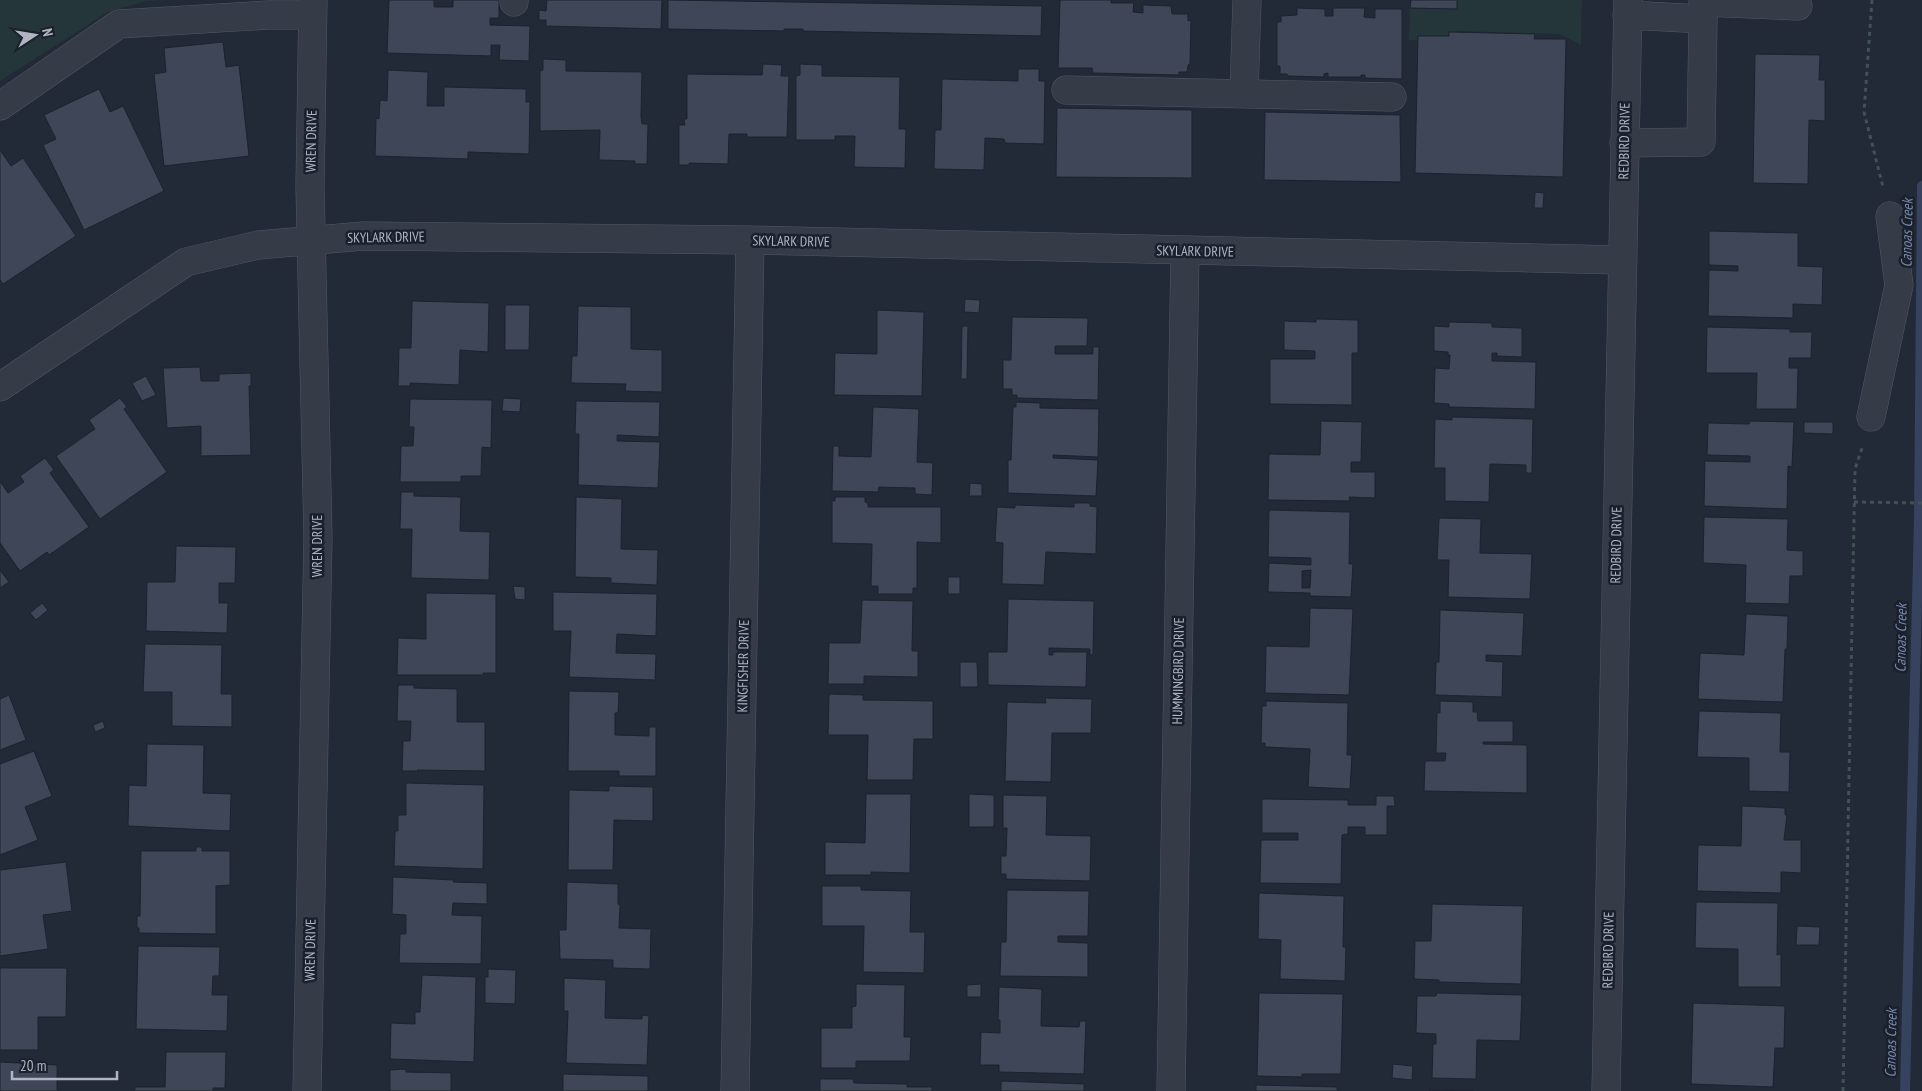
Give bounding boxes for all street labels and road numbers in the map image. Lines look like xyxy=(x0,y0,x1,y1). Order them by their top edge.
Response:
street label: REDBIRD DRIVE xyxy=(1614,102,1634,180)
street label: WREN DRIVE xyxy=(301,110,321,172)
street label: SKYLARK DRIVE xyxy=(347,227,425,247)
street label: SKYLARK DRIVE xyxy=(752,231,830,251)
street label: SKYLARK DRIVE xyxy=(1156,241,1234,261)
street label: REDBIRD DRIVE xyxy=(1606,506,1626,584)
street label: WREN DRIVE xyxy=(308,515,326,577)
street label: HUMMINGBIRD DRIVE xyxy=(1168,617,1188,725)
street label: KINGFISHER DRIVE xyxy=(733,620,753,712)
street label: REDBIRD DRIVE xyxy=(1598,911,1618,989)
street label: WREN DRIVE xyxy=(300,919,320,981)

